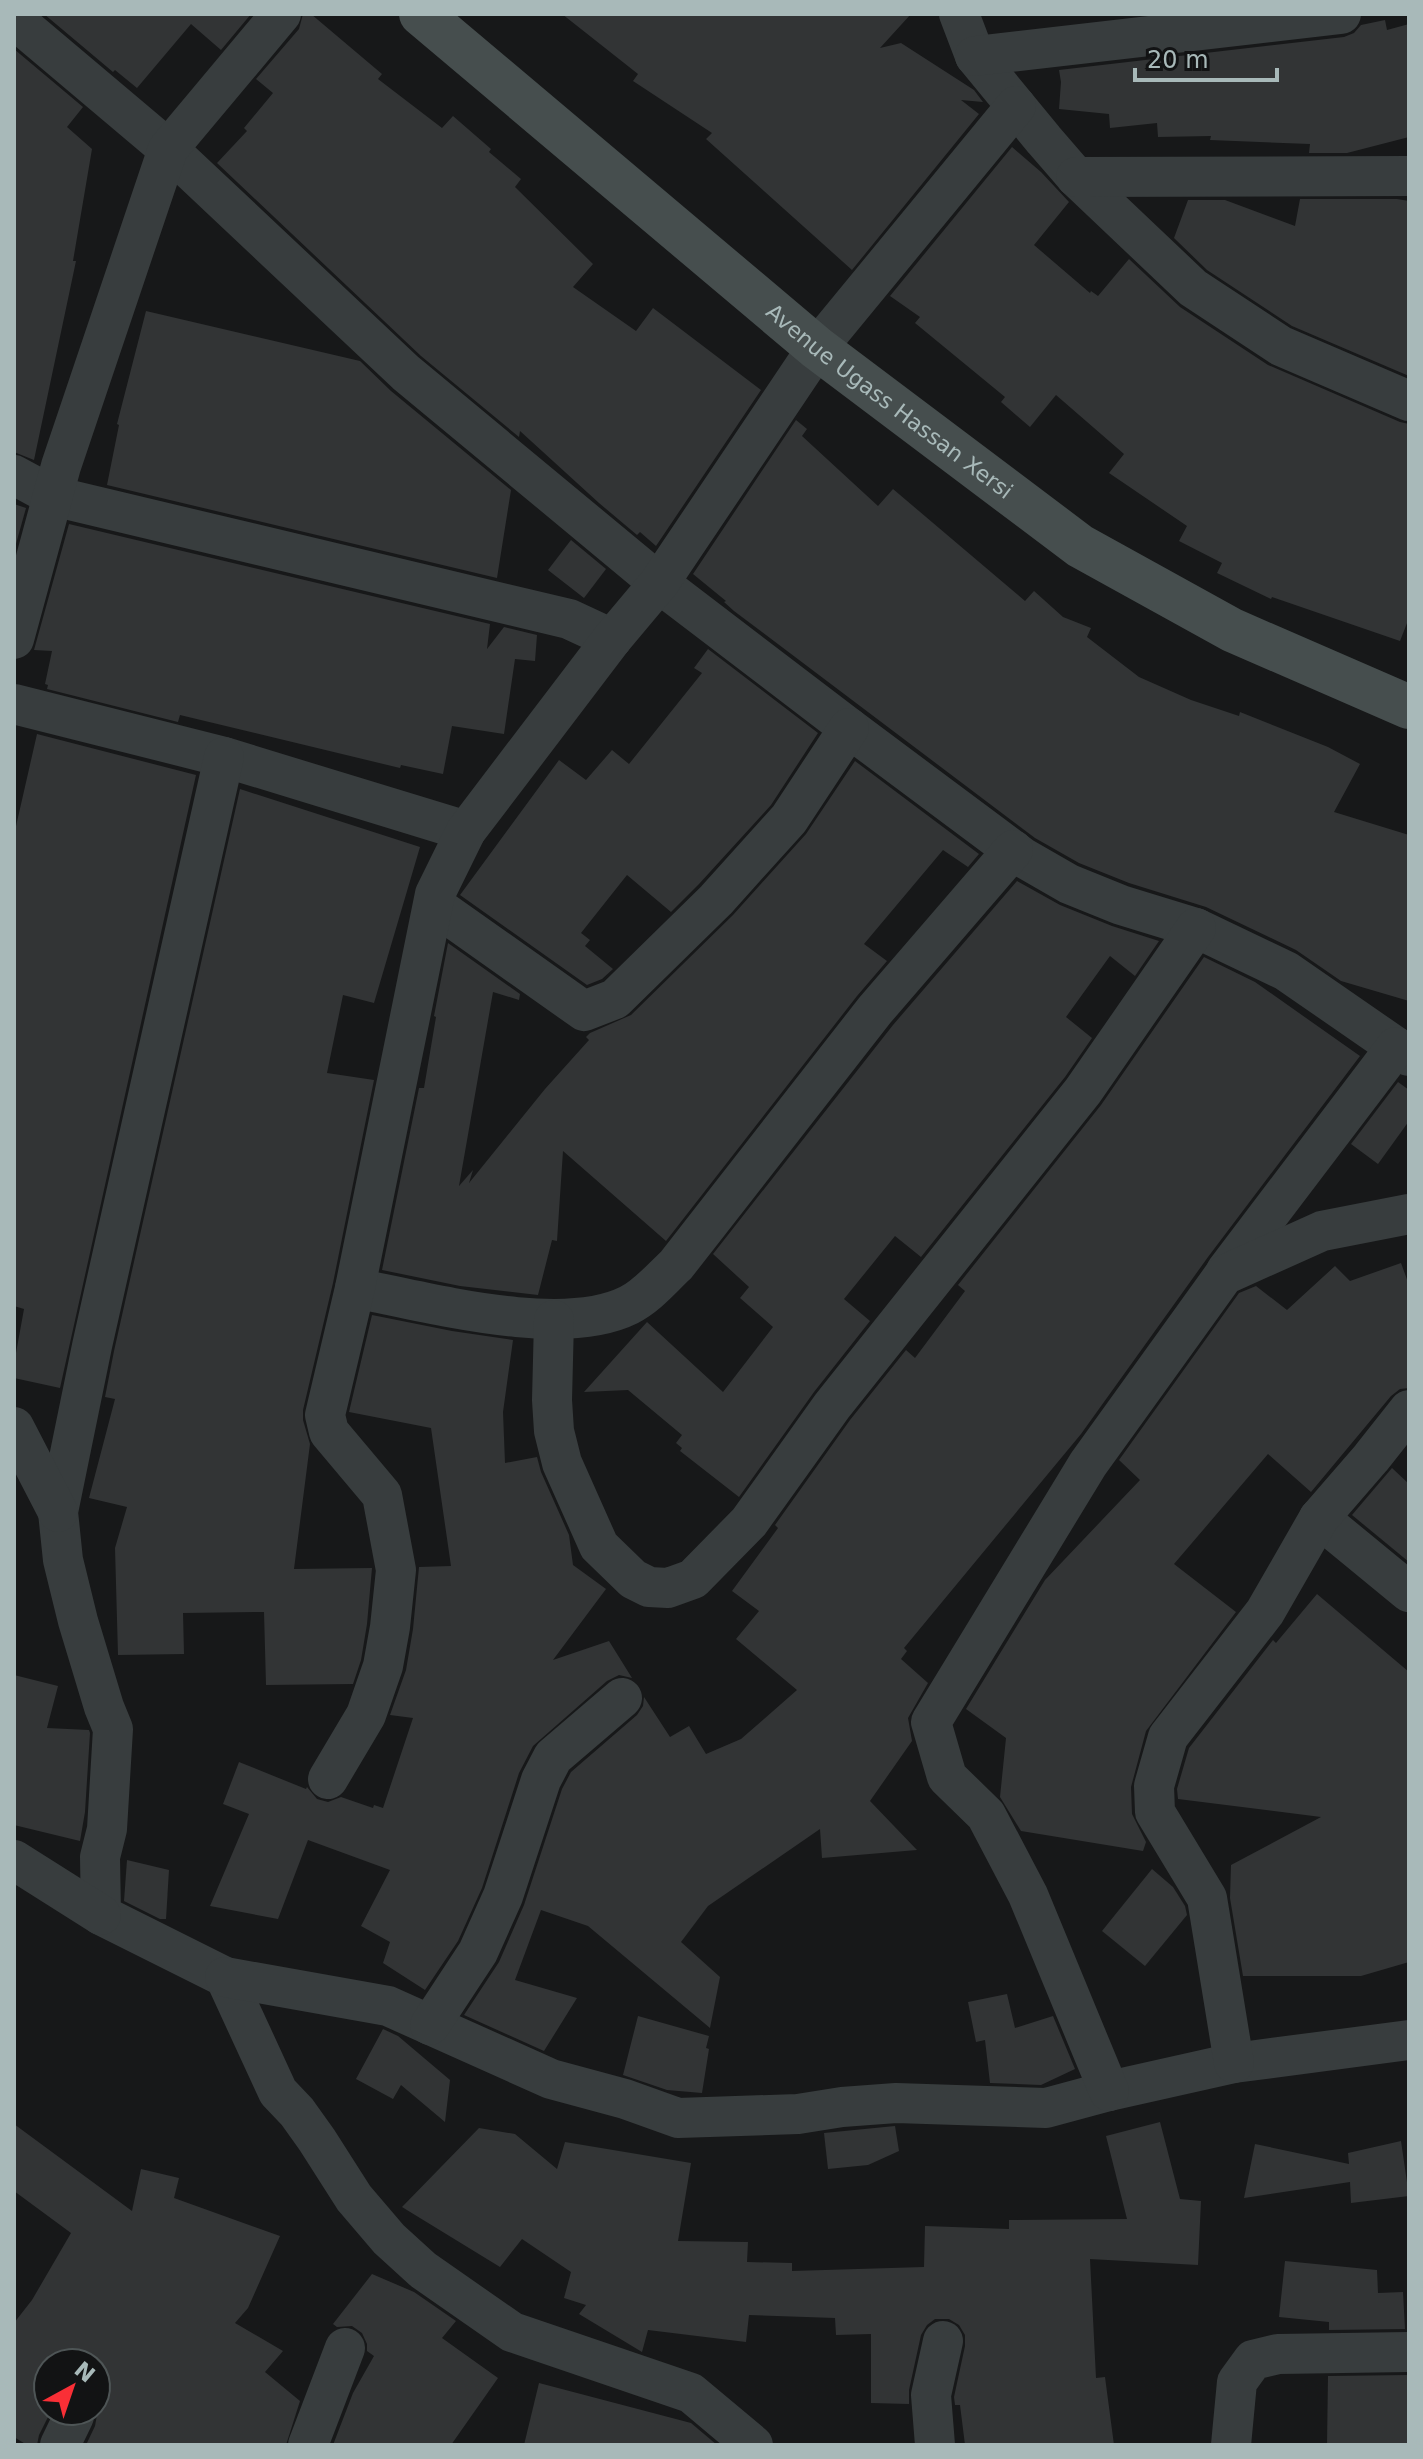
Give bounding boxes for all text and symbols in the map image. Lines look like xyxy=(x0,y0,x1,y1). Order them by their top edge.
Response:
scale bar xyxy=(1135,32,1277,82)
text: 20 m xyxy=(1147,46,1209,74)
street label: Avenue Ugass Hassan Xersi xyxy=(761,299,1018,504)
north arrow xyxy=(32,2347,112,2427)
text: N xyxy=(69,2357,100,2388)

